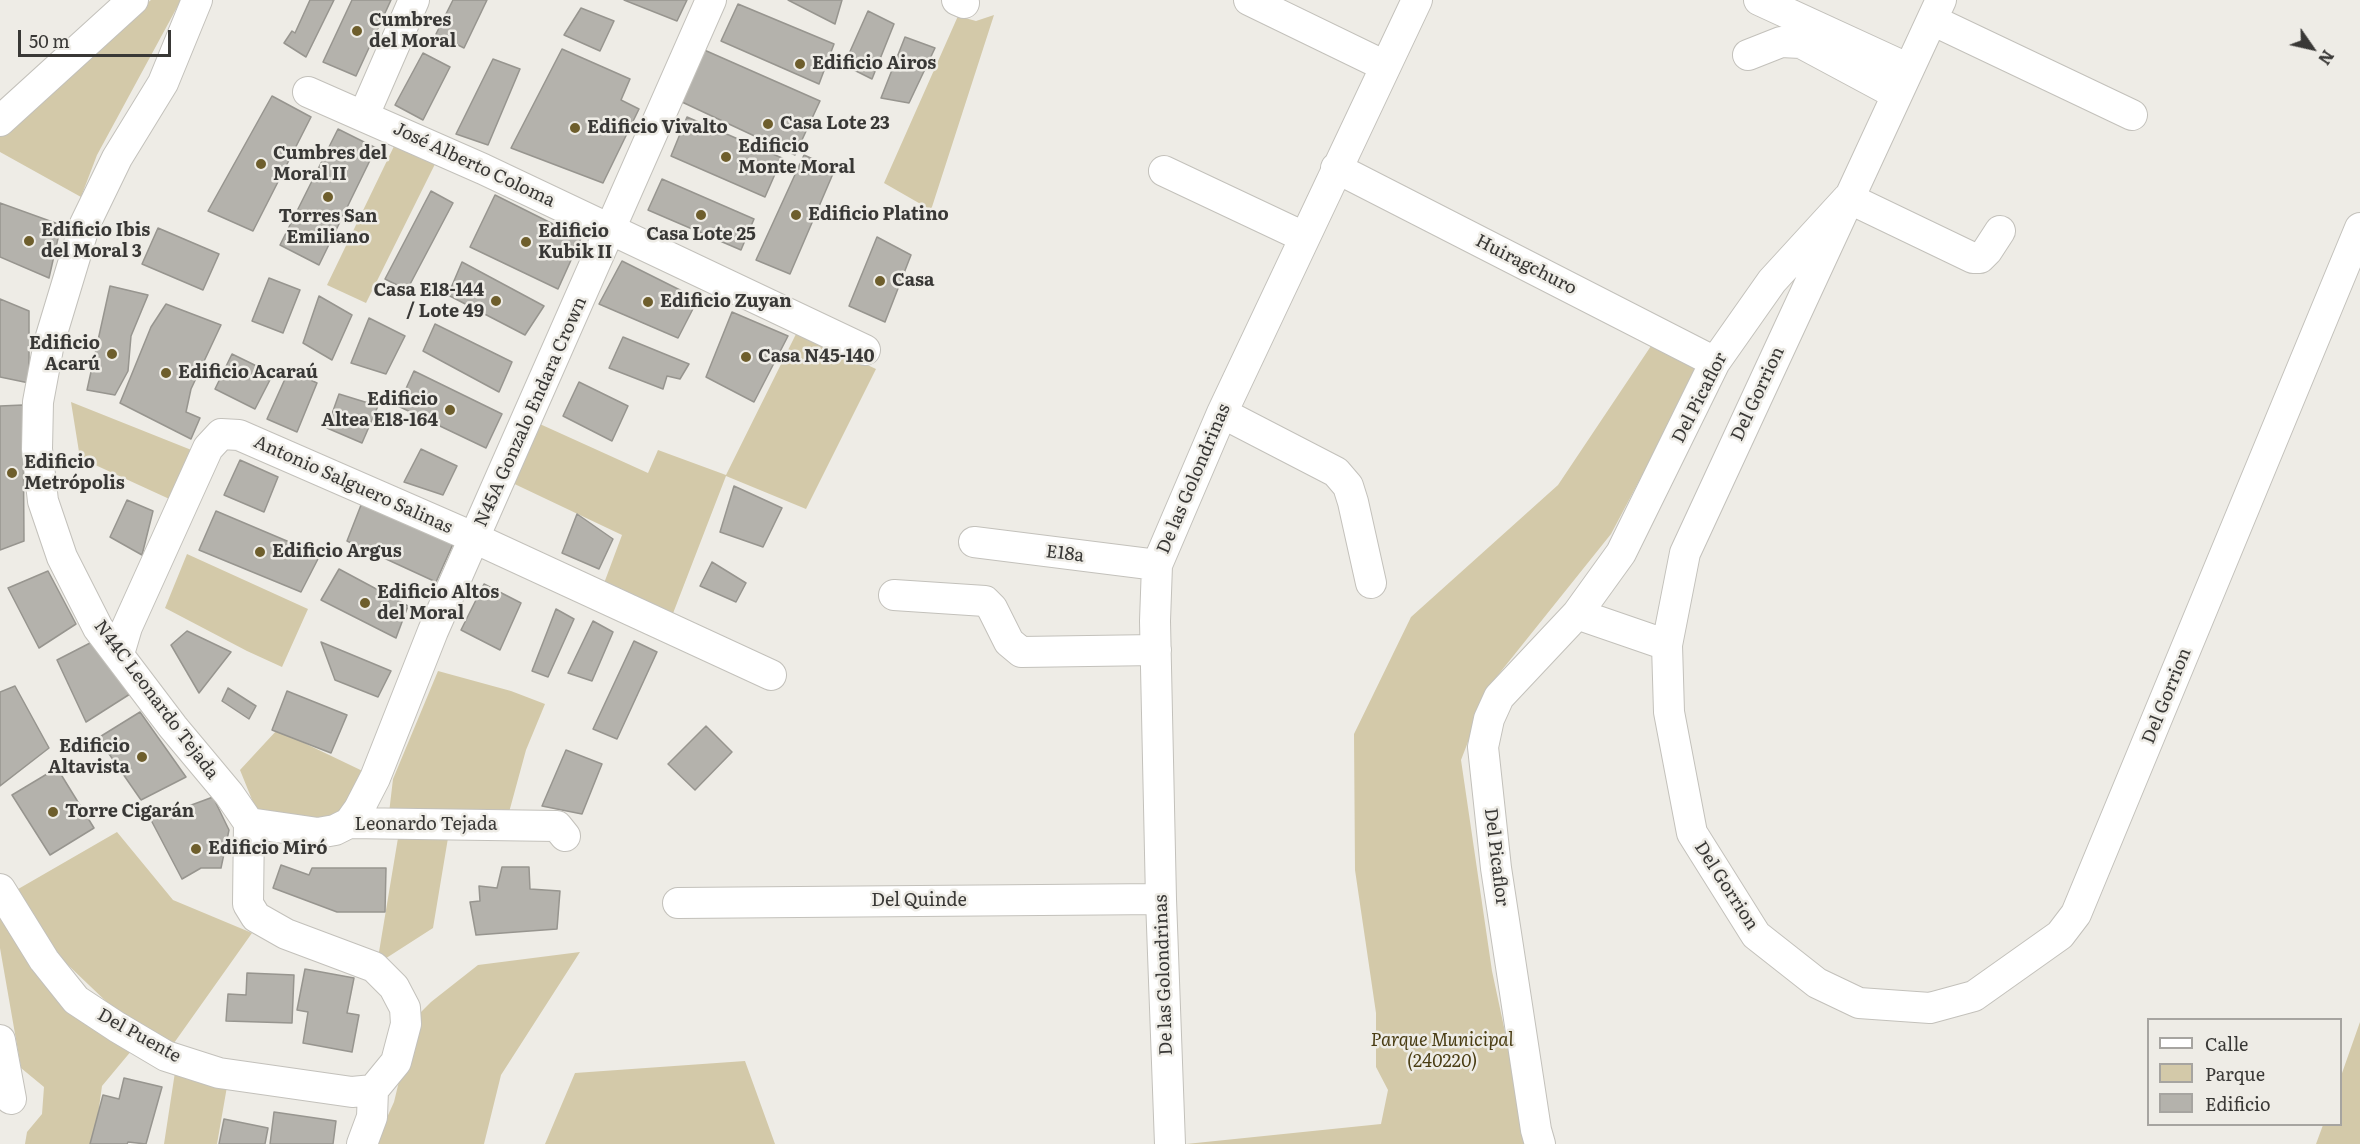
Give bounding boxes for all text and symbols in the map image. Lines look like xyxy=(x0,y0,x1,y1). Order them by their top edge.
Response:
place label: Cumbres del Moral xyxy=(369,10,456,52)
scale bar xyxy=(21,18,174,56)
north arrow xyxy=(2282,18,2342,78)
marker: Cumbres del Moral xyxy=(350,24,364,38)
text: 50 m xyxy=(29,27,70,54)
text: N xyxy=(2313,46,2341,70)
place label: Edificio Airos xyxy=(812,53,936,75)
marker: Edificio Airos xyxy=(793,57,807,71)
place label: Casa Lote 23 xyxy=(780,113,890,135)
place label: Edificio Vivalto xyxy=(587,117,728,139)
marker: Casa Lote 23 xyxy=(761,117,775,131)
street label: José Alberto Coloma xyxy=(390,118,558,212)
marker: Edificio Vivalto xyxy=(568,121,582,135)
place label: Edificio Monte Moral xyxy=(738,136,855,178)
place label: Cumbres del Moral II xyxy=(273,143,387,186)
marker: Edificio Monte Moral xyxy=(719,150,733,164)
marker: Cumbres del Moral II xyxy=(254,157,268,171)
marker: Torres San Emiliano xyxy=(321,190,335,204)
place label: Edificio Platino xyxy=(808,204,949,226)
place label: Torres San Emiliano xyxy=(279,206,377,248)
marker: Casa Lote 25 xyxy=(694,208,708,222)
marker: Edificio Platino xyxy=(789,208,803,222)
place label: Edificio Ibis del Moral 3 xyxy=(41,220,150,262)
place label: Edificio Kubik II xyxy=(538,221,612,264)
place label: Casa Lote 25 xyxy=(646,224,756,246)
street label: Huiragchuro xyxy=(1472,230,1580,300)
marker: Edificio Ibis del Moral 3 xyxy=(22,234,36,248)
marker: Edificio Kubik II xyxy=(519,235,533,249)
place label: Casa xyxy=(892,270,934,292)
marker: Casa xyxy=(873,274,887,288)
place label: Casa E18-144 / Lote 49 xyxy=(373,280,484,322)
place label: Edificio Zuyan xyxy=(660,291,792,313)
street label: N45A Gonzalo Endara Crown xyxy=(470,294,592,530)
marker: Casa E18-144 / Lote 49 xyxy=(489,294,503,308)
marker: Edificio Zuyan xyxy=(641,295,655,309)
place label: Edificio Acarú xyxy=(29,333,100,376)
street label: Del Gorrion xyxy=(1727,343,1789,445)
place label: Casa N45-140 xyxy=(758,346,875,368)
marker: Edificio Acarú xyxy=(105,347,119,361)
street label: Del Picaflor xyxy=(1668,349,1732,447)
marker: Casa N45-140 xyxy=(739,350,753,364)
place label: Edificio Acaraú xyxy=(178,362,318,384)
marker: Edificio Acaraú xyxy=(159,366,173,380)
place label: Edificio Altea E18-164 xyxy=(321,389,438,432)
street label: De las Golondrinas xyxy=(1153,401,1235,557)
marker: Edificio Altea E18-164 xyxy=(443,403,457,417)
street label: Antonio Salguero Salinas xyxy=(250,431,456,539)
place label: Edificio Metrópolis xyxy=(24,452,125,494)
marker: Edificio Metrópolis xyxy=(5,466,19,480)
place label: Edificio Argus xyxy=(272,541,402,563)
street label: E18a xyxy=(1045,541,1085,567)
marker: Edificio Argus xyxy=(253,545,267,559)
place label: Edificio Altos del Moral xyxy=(377,582,499,624)
marker: Edificio Altos del Moral xyxy=(358,596,372,610)
street label: N44C Leonardo Tejada xyxy=(89,616,223,784)
street label: Del Gorrion xyxy=(2138,645,2196,747)
place label: Edificio Altavista xyxy=(48,736,130,778)
marker: Edificio Altavista xyxy=(135,750,149,764)
place label: Torre Cigarán xyxy=(65,801,194,823)
marker: Torre Cigarán xyxy=(46,805,60,819)
street label: Del Picaflor xyxy=(1479,807,1513,907)
street label: Leonardo Tejada xyxy=(355,814,497,836)
street label: Del Gorrion xyxy=(1689,837,1763,935)
place label: Edificio Miró xyxy=(208,838,328,860)
marker: Edificio Miró xyxy=(189,842,203,856)
street label: Del Quinde xyxy=(871,890,967,912)
street label: De las Golondrinas xyxy=(1150,894,1178,1056)
street label: Del Puente xyxy=(94,1004,184,1068)
legend xyxy=(2147,1018,2342,1126)
park label: Parque Municipal (240220) xyxy=(1371,1030,1513,1072)
text: Calle xyxy=(2205,1030,2248,1057)
text: Parque xyxy=(2205,1060,2265,1087)
text: Edificio xyxy=(2205,1090,2271,1117)

